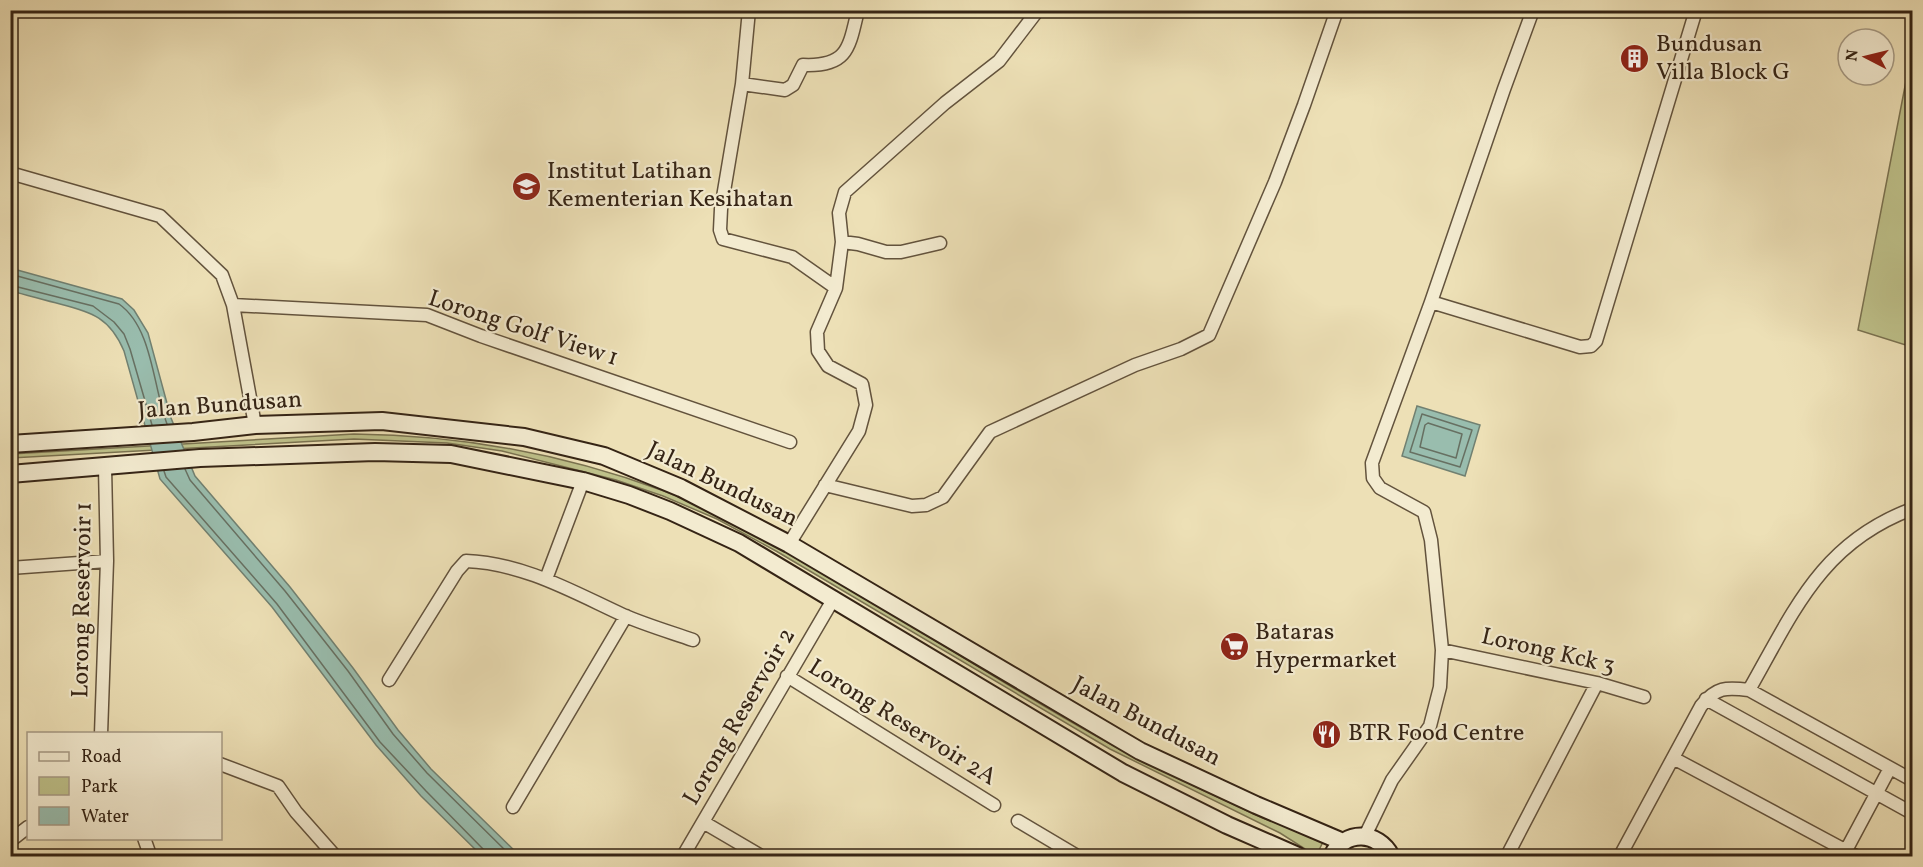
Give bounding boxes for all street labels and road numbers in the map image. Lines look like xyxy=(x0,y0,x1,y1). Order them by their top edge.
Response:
street label: Lorong Golf View 1 xyxy=(424,282,622,376)
street label: Jalan Bundusan xyxy=(137,383,303,429)
street label: Jalan Bundusan xyxy=(641,434,803,536)
street label: Lorong Reservoir 1 xyxy=(64,502,102,698)
street label: Lorong Kck 3 xyxy=(1478,620,1618,684)
street label: Lorong Reservoir 2 xyxy=(675,622,805,812)
street label: Lorong Reservoir 2A xyxy=(801,651,1003,795)
street label: Jalan Bundusan xyxy=(1065,668,1227,776)

